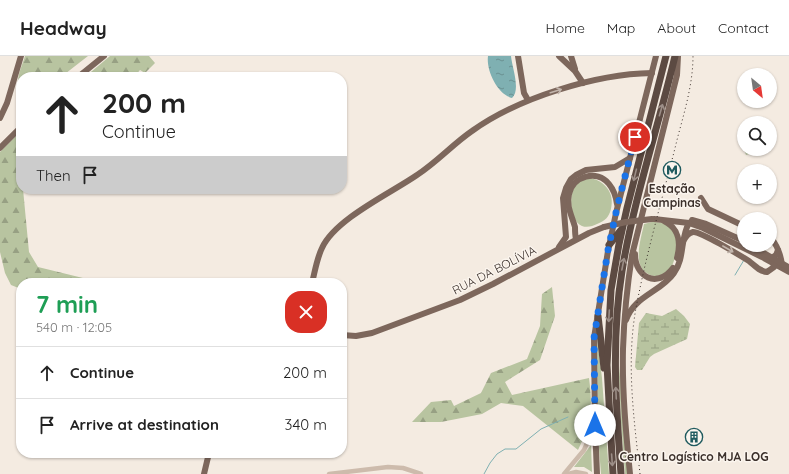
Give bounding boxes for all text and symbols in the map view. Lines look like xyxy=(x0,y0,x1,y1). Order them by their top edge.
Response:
text: Headway xyxy=(20,16,107,40)
text: Home xyxy=(546,19,585,37)
text: Map xyxy=(607,19,635,37)
text: About xyxy=(657,19,696,37)
text: Contact xyxy=(718,19,769,37)
north arrow xyxy=(737,68,777,108)
map controls xyxy=(737,68,777,252)
text: 200 m xyxy=(102,85,186,120)
one-way arrow xyxy=(549,87,562,94)
icon: ahead xyxy=(36,88,88,140)
one-way arrow xyxy=(658,104,665,117)
button: search xyxy=(737,116,777,156)
text: Continue xyxy=(102,120,176,143)
pin xyxy=(618,120,652,154)
icon: arrive xyxy=(624,126,646,148)
metro station icon: Estação Campinas xyxy=(662,160,682,180)
icon: arrive xyxy=(79,164,101,186)
button: + xyxy=(737,164,777,204)
text: Then xyxy=(36,166,71,185)
one-way arrow xyxy=(631,168,639,181)
place label: Estação Campinas xyxy=(644,181,701,210)
button: − xyxy=(737,212,777,252)
street label: RUA DA BOLÍVIA xyxy=(450,242,539,298)
one-way arrow xyxy=(722,245,734,253)
one-way arrow xyxy=(620,258,628,271)
text: 7 min xyxy=(36,289,98,319)
button: close xyxy=(285,291,327,333)
one-way arrow xyxy=(605,309,613,322)
text: 540 m · 12:05 xyxy=(36,319,112,335)
icon: ahead xyxy=(36,362,58,384)
text: Continue xyxy=(70,363,134,382)
text: 200 m xyxy=(283,363,327,382)
one-way arrow xyxy=(612,387,619,400)
position arrow xyxy=(574,404,616,446)
icon: arrive xyxy=(36,414,58,436)
text: Arrive at destination xyxy=(70,415,219,434)
text: 340 m xyxy=(285,415,327,434)
building icon: Centro Logístico MJA LOG xyxy=(684,427,704,447)
place label: Centro Logístico MJA LOG xyxy=(619,449,769,464)
one-way arrow xyxy=(609,453,616,466)

